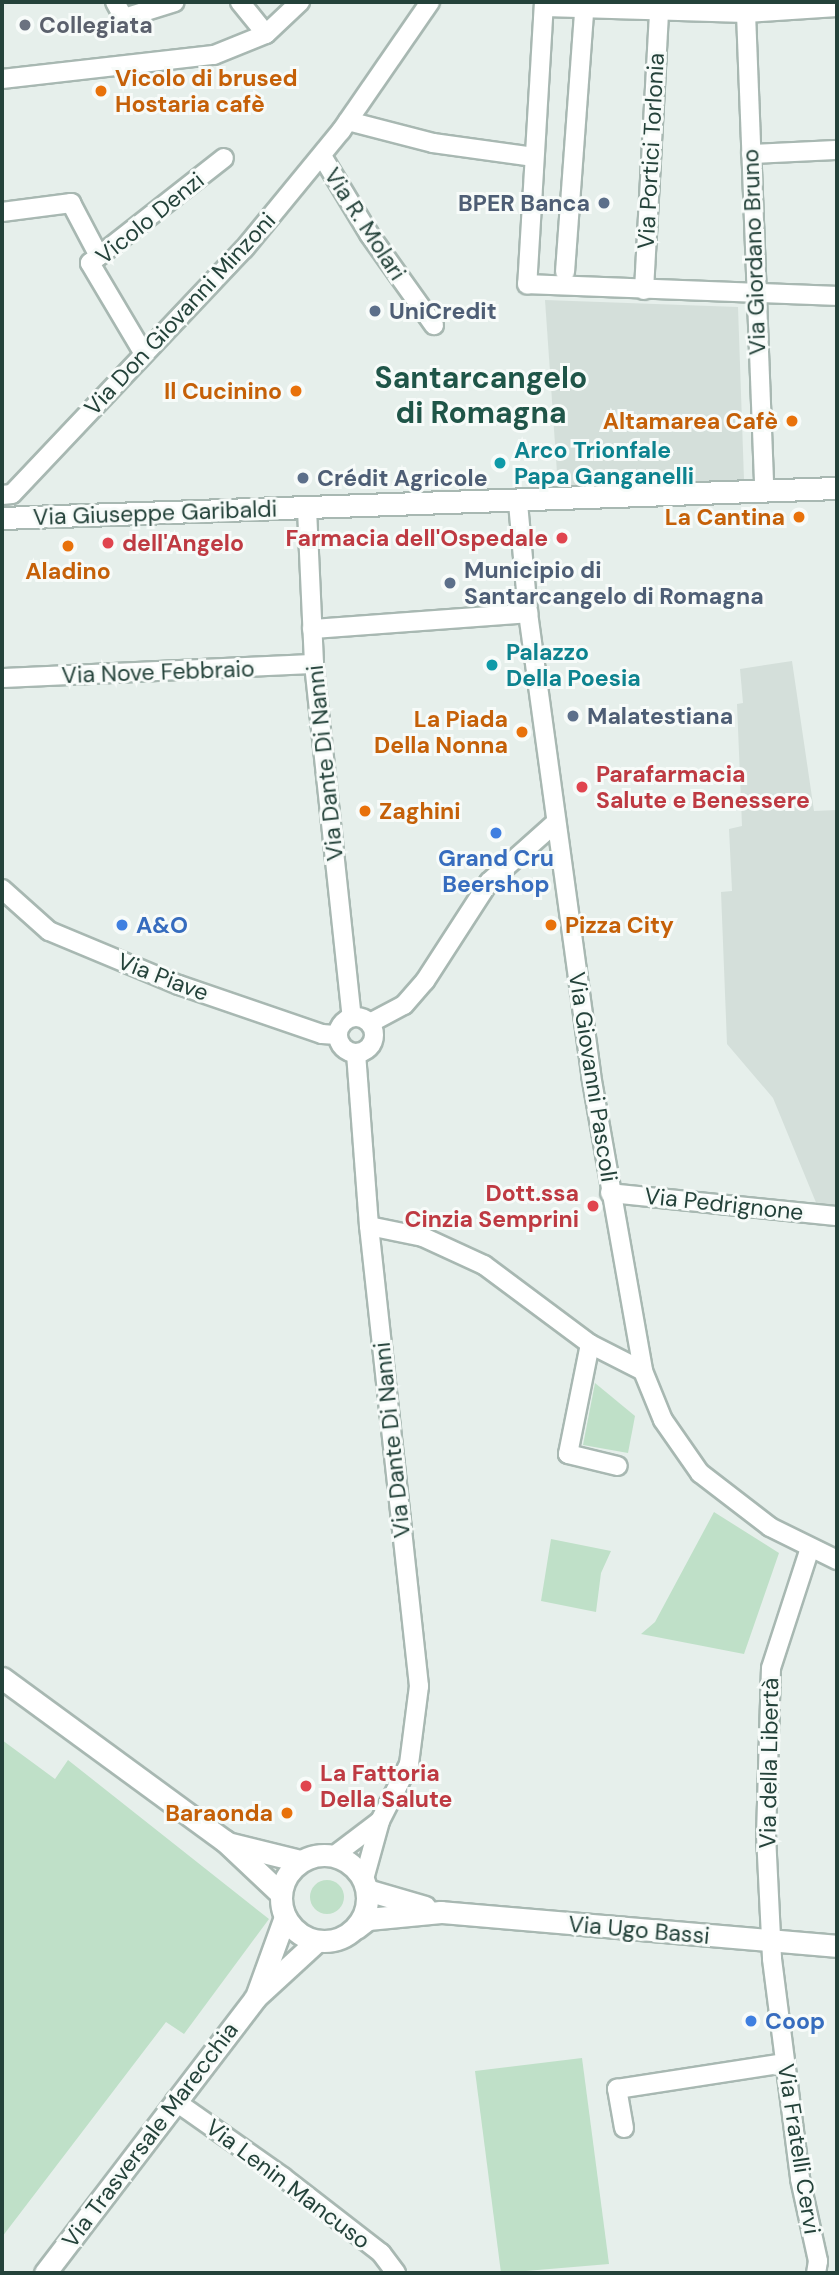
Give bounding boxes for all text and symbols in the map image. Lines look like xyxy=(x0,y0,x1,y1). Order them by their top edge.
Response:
place label: Collegiata xyxy=(39,11,153,39)
marker: Collegiata xyxy=(17,17,33,33)
street label: Via Portici Torlonia xyxy=(632,52,670,250)
place label: Vicolo di brused Hostaria cafè xyxy=(115,64,298,118)
marker: Vicolo di brused Hostaria cafè xyxy=(93,83,109,99)
street label: Via Giordano Bruno xyxy=(737,148,771,356)
street label: Via R. Molari xyxy=(318,163,412,285)
street label: Vicolo Denzi xyxy=(91,166,209,270)
place label: BPER Banca xyxy=(458,189,590,217)
marker: BPER Banca xyxy=(596,195,612,211)
street label: Via Don Giovanni Minzoni xyxy=(79,207,281,421)
place label: UniCredit xyxy=(389,297,497,325)
marker: UniCredit xyxy=(367,303,383,319)
district label: Santarcangelo di Romagna xyxy=(375,360,587,430)
place label: Il Cucinino xyxy=(164,377,282,405)
marker: Il Cucinino xyxy=(288,383,304,399)
place label: Altamarea Cafè xyxy=(603,407,778,435)
marker: Altamarea Cafè xyxy=(784,413,800,429)
place label: Arco Trionfale Papa Ganganelli xyxy=(514,436,694,490)
marker: Arco Trionfale Papa Ganganelli xyxy=(492,455,508,471)
place label: Crédit Agricole xyxy=(317,464,487,492)
marker: Crédit Agricole xyxy=(295,470,311,486)
street label: Via Giuseppe Garibaldi xyxy=(32,495,278,531)
place label: La Cantina xyxy=(665,503,785,531)
marker: La Cantina xyxy=(791,509,807,525)
place label: Farmacia dell'Ospedale xyxy=(286,524,548,552)
place label: dell'Angelo xyxy=(122,529,244,557)
marker: Farmacia dell'Ospedale xyxy=(554,530,570,546)
marker: dell'Angelo xyxy=(100,535,116,551)
marker: Aladino xyxy=(60,538,76,554)
place label: Municipio di Santarcangelo di Romagna xyxy=(464,556,764,610)
place label: Aladino xyxy=(25,557,111,585)
marker: Municipio di Santarcangelo di Romagna xyxy=(442,575,458,591)
place label: Palazzo Della Poesia xyxy=(506,638,641,692)
street label: Via Nove Febbraio xyxy=(61,655,255,689)
marker: Palazzo Della Poesia xyxy=(484,657,500,673)
street label: Via Dante Di Nanni xyxy=(301,664,349,862)
place label: Malatestiana xyxy=(587,702,733,730)
place label: La Piada Della Nonna xyxy=(374,705,508,759)
marker: Malatestiana xyxy=(565,708,581,724)
marker: La Piada Della Nonna xyxy=(514,724,530,740)
place label: Parafarmacia Salute e Benessere xyxy=(596,760,810,814)
marker: Parafarmacia Salute e Benessere xyxy=(574,779,590,795)
place label: Zaghini xyxy=(379,797,460,825)
marker: Zaghini xyxy=(357,803,373,819)
marker: Grand Cru Beershop xyxy=(488,825,504,841)
place label: Grand Cru Beershop xyxy=(438,844,554,898)
place label: A&O xyxy=(136,911,188,939)
place label: Pizza City xyxy=(565,911,674,939)
marker: A&O xyxy=(114,917,130,933)
marker: Pizza City xyxy=(543,917,559,933)
street label: Via Piave xyxy=(114,947,212,1007)
street label: Via Giovanni Pascoli xyxy=(563,970,623,1184)
place label: Dott.ssa Cinzia Semprini xyxy=(404,1179,579,1233)
street label: Via Pedrignone xyxy=(643,1182,805,1226)
marker: Dott.ssa Cinzia Semprini xyxy=(585,1198,601,1214)
street label: Via Dante Di Nanni xyxy=(368,1341,416,1539)
street label: Via della Libertà xyxy=(754,1677,784,1849)
place label: La Fattoria Della Salute xyxy=(320,1759,452,1813)
marker: La Fattoria Della Salute xyxy=(298,1778,314,1794)
place label: Baraonda xyxy=(165,1799,273,1827)
marker: Baraonda xyxy=(279,1805,295,1821)
street label: Via Ugo Bassi xyxy=(567,1910,711,1950)
place label: Coop xyxy=(765,2007,825,2035)
marker: Coop xyxy=(743,2013,759,2029)
street label: Via Trasversale Marecchia xyxy=(56,2017,244,2253)
street label: Via Fratelli Cervi xyxy=(772,2062,826,2236)
street label: Via Lenin Mancuso xyxy=(200,2113,376,2255)

